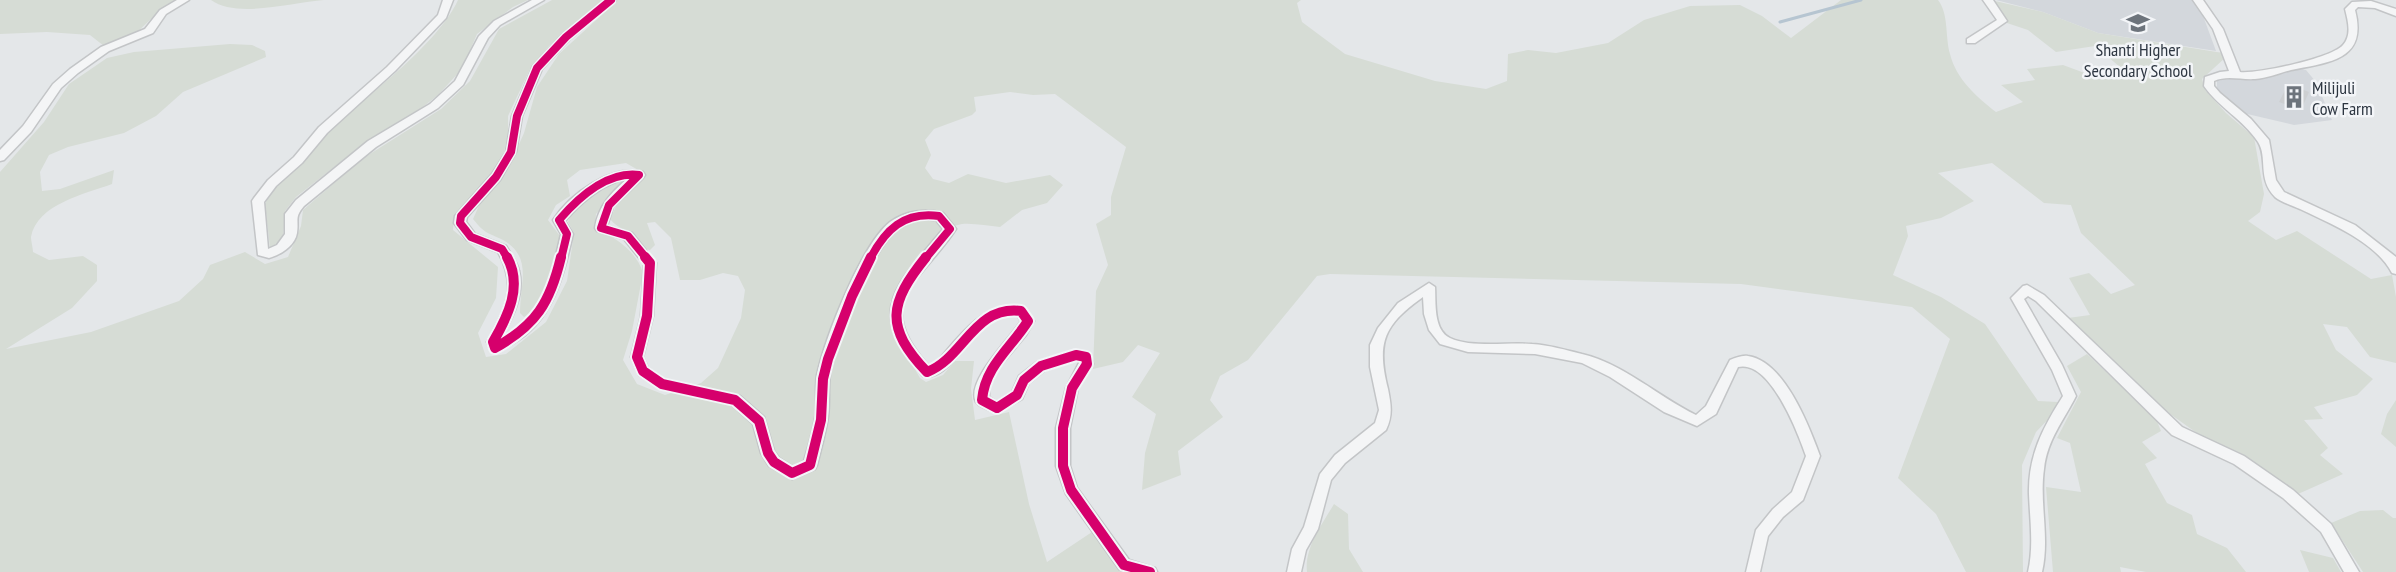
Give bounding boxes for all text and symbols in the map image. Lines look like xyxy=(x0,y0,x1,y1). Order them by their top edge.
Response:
school or university icon: Shanti Higher Secondary School xyxy=(2125,10,2151,36)
place label: Shanti Higher Secondary School xyxy=(2084,38,2193,82)
place label: Milijuli Cow Farm xyxy=(2312,76,2373,120)
building icon: Milijuli Cow Farm xyxy=(2281,84,2307,110)

